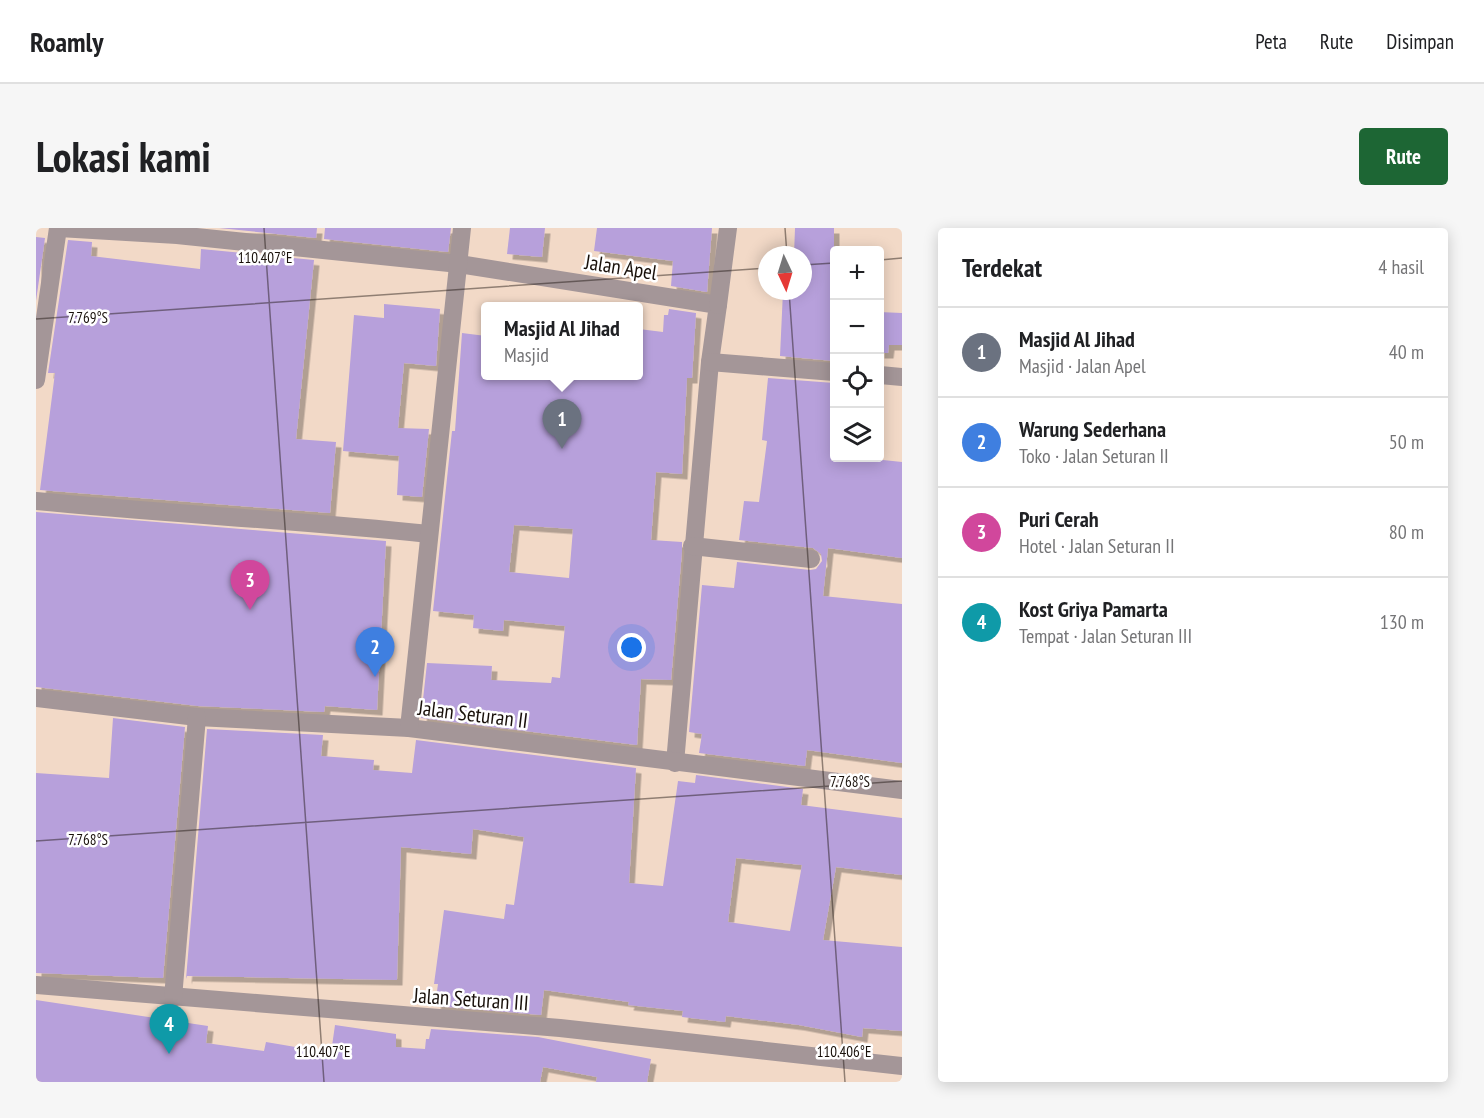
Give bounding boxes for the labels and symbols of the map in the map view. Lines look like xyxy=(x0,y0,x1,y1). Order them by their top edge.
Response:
north arrow xyxy=(758,246,812,300)
text: 110.407°E xyxy=(238,248,292,267)
street label: Jalan Apel xyxy=(582,248,659,286)
text: 7.769°S xyxy=(68,308,108,327)
pin: 1 xyxy=(542,400,582,449)
pin: 3 xyxy=(230,560,270,610)
pin: 2 xyxy=(356,628,394,677)
your location xyxy=(617,633,646,662)
street label: Jalan Seturan II xyxy=(415,694,530,734)
text: 7.768°S xyxy=(830,772,870,791)
text: 7.768°S xyxy=(68,830,108,849)
street label: Jalan Seturan III xyxy=(411,981,530,1016)
pin: 4 xyxy=(150,1004,188,1054)
text: 110.407°E xyxy=(296,1042,350,1061)
text: 110.406°E xyxy=(817,1042,871,1061)

